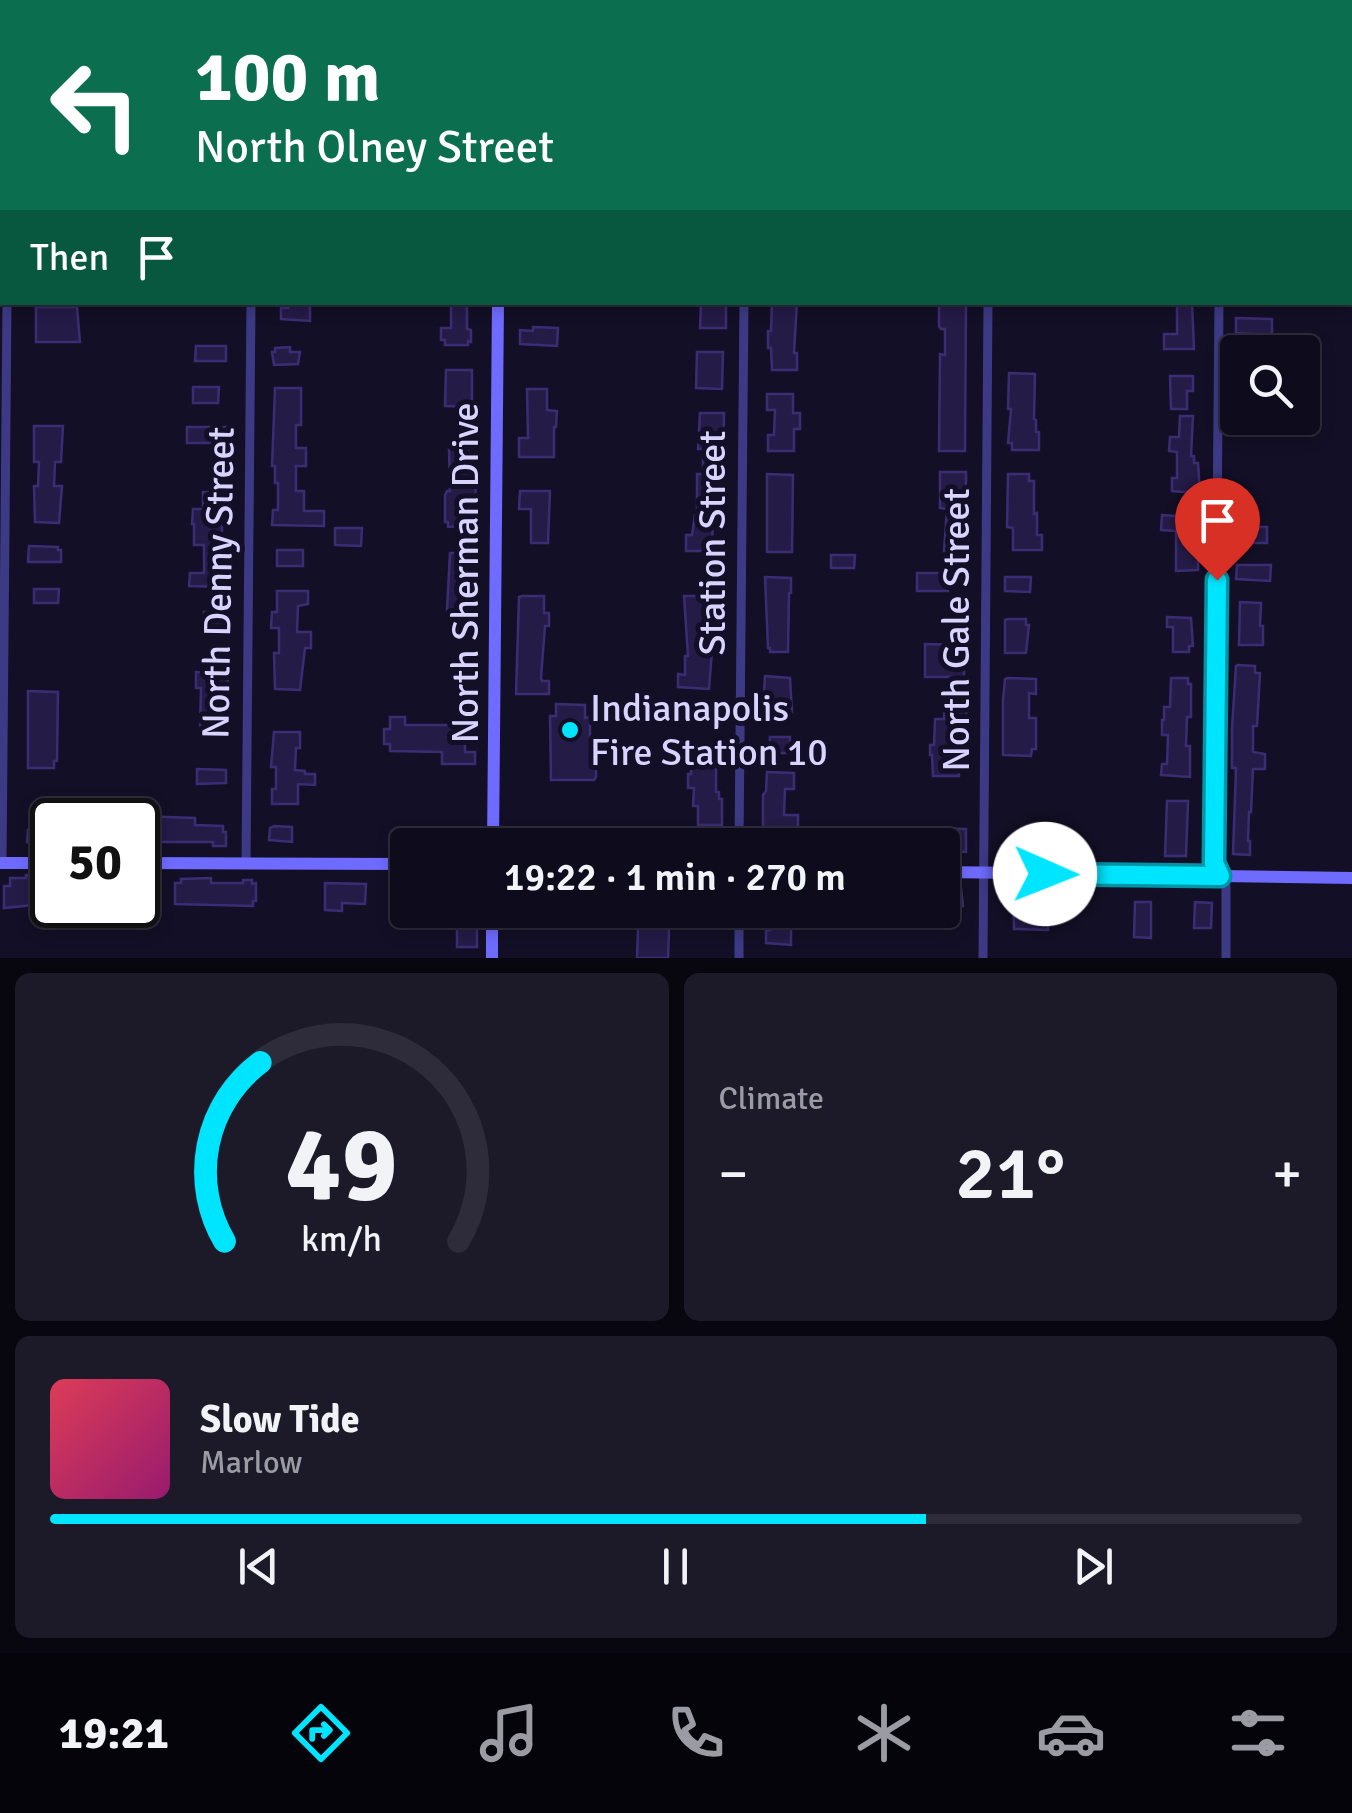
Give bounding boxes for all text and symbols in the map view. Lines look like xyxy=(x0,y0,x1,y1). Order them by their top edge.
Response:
text: 100 m xyxy=(195,34,380,120)
icon: left xyxy=(30,40,160,170)
text: North Olney Street xyxy=(195,120,554,175)
icon: arrive xyxy=(129,230,184,285)
text: Then xyxy=(30,234,109,281)
map controls xyxy=(1220,335,1320,435)
button: search xyxy=(1220,335,1320,435)
street label: North Sherman Drive xyxy=(442,402,489,744)
street label: North Denny Street xyxy=(192,426,245,740)
street label: Station Street xyxy=(689,430,736,656)
pin xyxy=(1175,478,1260,581)
street label: North Gale Street xyxy=(933,488,980,772)
icon: arrive xyxy=(1190,493,1245,548)
place label: Indianapolis Fire Station 10 xyxy=(590,685,828,776)
marker: Indianapolis Fire Station 10 xyxy=(559,719,581,741)
speed limit sign: 50 xyxy=(30,798,160,928)
position arrow xyxy=(993,822,1097,926)
text: 19:22 · 1 min · 270 m xyxy=(504,854,846,901)
text: Climate xyxy=(719,1079,824,1118)
text: 49 xyxy=(286,1101,398,1229)
text: 21° xyxy=(955,1127,1065,1220)
text: − xyxy=(719,1140,748,1208)
text: + xyxy=(1272,1140,1302,1208)
text: km/h xyxy=(301,1217,382,1261)
text: Slow Tide xyxy=(200,1396,360,1443)
text: Marlow xyxy=(200,1443,302,1482)
icon: previous xyxy=(231,1539,286,1594)
icon: pause xyxy=(648,1539,703,1594)
icon: next xyxy=(1066,1539,1121,1594)
icon: directions xyxy=(286,1698,356,1768)
icon: music xyxy=(474,1698,544,1768)
icon: phone xyxy=(661,1698,731,1768)
icon: climate xyxy=(849,1698,919,1768)
icon: car xyxy=(1036,1698,1106,1768)
icon: filters xyxy=(1223,1698,1293,1768)
text: 19:21 xyxy=(59,1706,169,1761)

